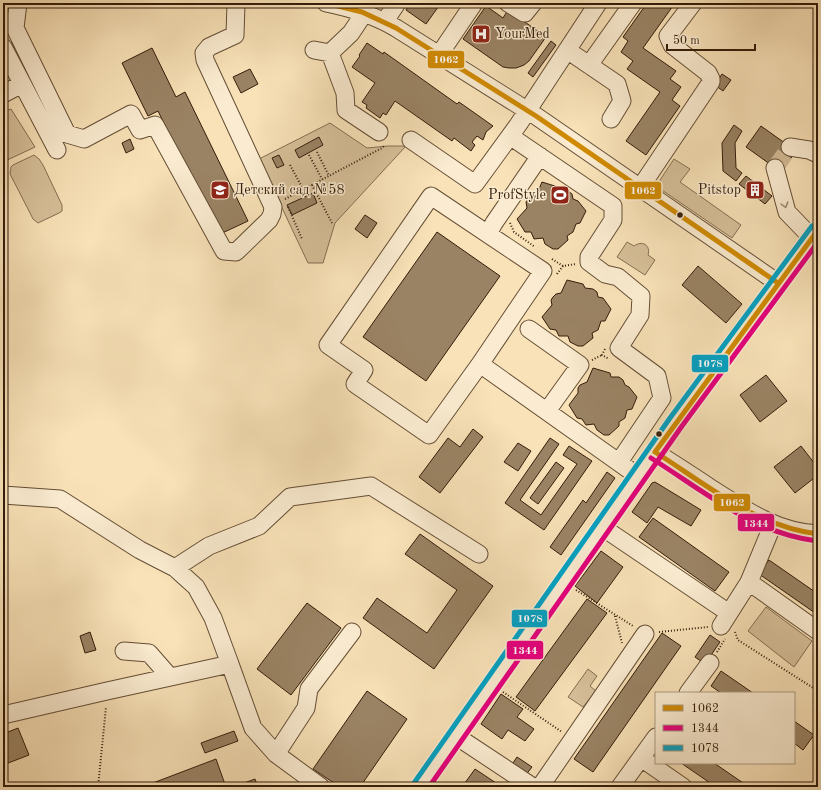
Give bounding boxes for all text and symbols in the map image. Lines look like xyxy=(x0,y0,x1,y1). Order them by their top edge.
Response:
hospital icon: YourMed xyxy=(470,23,492,45)
scale bar xyxy=(667,26,755,52)
place label: YourMed xyxy=(495,27,550,41)
text: 50 m xyxy=(673,34,700,47)
line badge: 1062 xyxy=(427,50,465,69)
text: 1062 xyxy=(433,55,459,66)
school or university icon: Детский сад №58 xyxy=(209,179,231,201)
building icon: Pitstop xyxy=(744,179,766,201)
line badge: 1062 xyxy=(624,181,662,200)
place label: Детский сад №58 xyxy=(234,183,345,197)
place label: Pitstop xyxy=(698,183,741,197)
sports icon: ProfStyle xyxy=(549,184,571,206)
text: 1062 xyxy=(630,186,656,197)
place label: ProfStyle xyxy=(488,188,546,202)
one-way arrow xyxy=(781,202,789,208)
unlabelled marker xyxy=(675,210,685,220)
line badge: 1078 xyxy=(691,354,729,373)
text: 1078 xyxy=(697,359,723,370)
unlabelled marker xyxy=(654,429,664,439)
line badge: 1062 xyxy=(713,493,751,512)
text: 1062 xyxy=(719,498,745,509)
line badge: 1344 xyxy=(737,513,775,532)
text: 1344 xyxy=(743,519,769,530)
line badge: 1078 xyxy=(511,609,548,628)
text: 1078 xyxy=(517,614,543,625)
line badge: 1344 xyxy=(506,640,544,660)
text: 1344 xyxy=(512,646,538,657)
legend xyxy=(655,692,795,764)
text: 1062 xyxy=(691,703,719,715)
text: 1344 xyxy=(691,723,719,735)
text: 1078 xyxy=(691,743,719,755)

